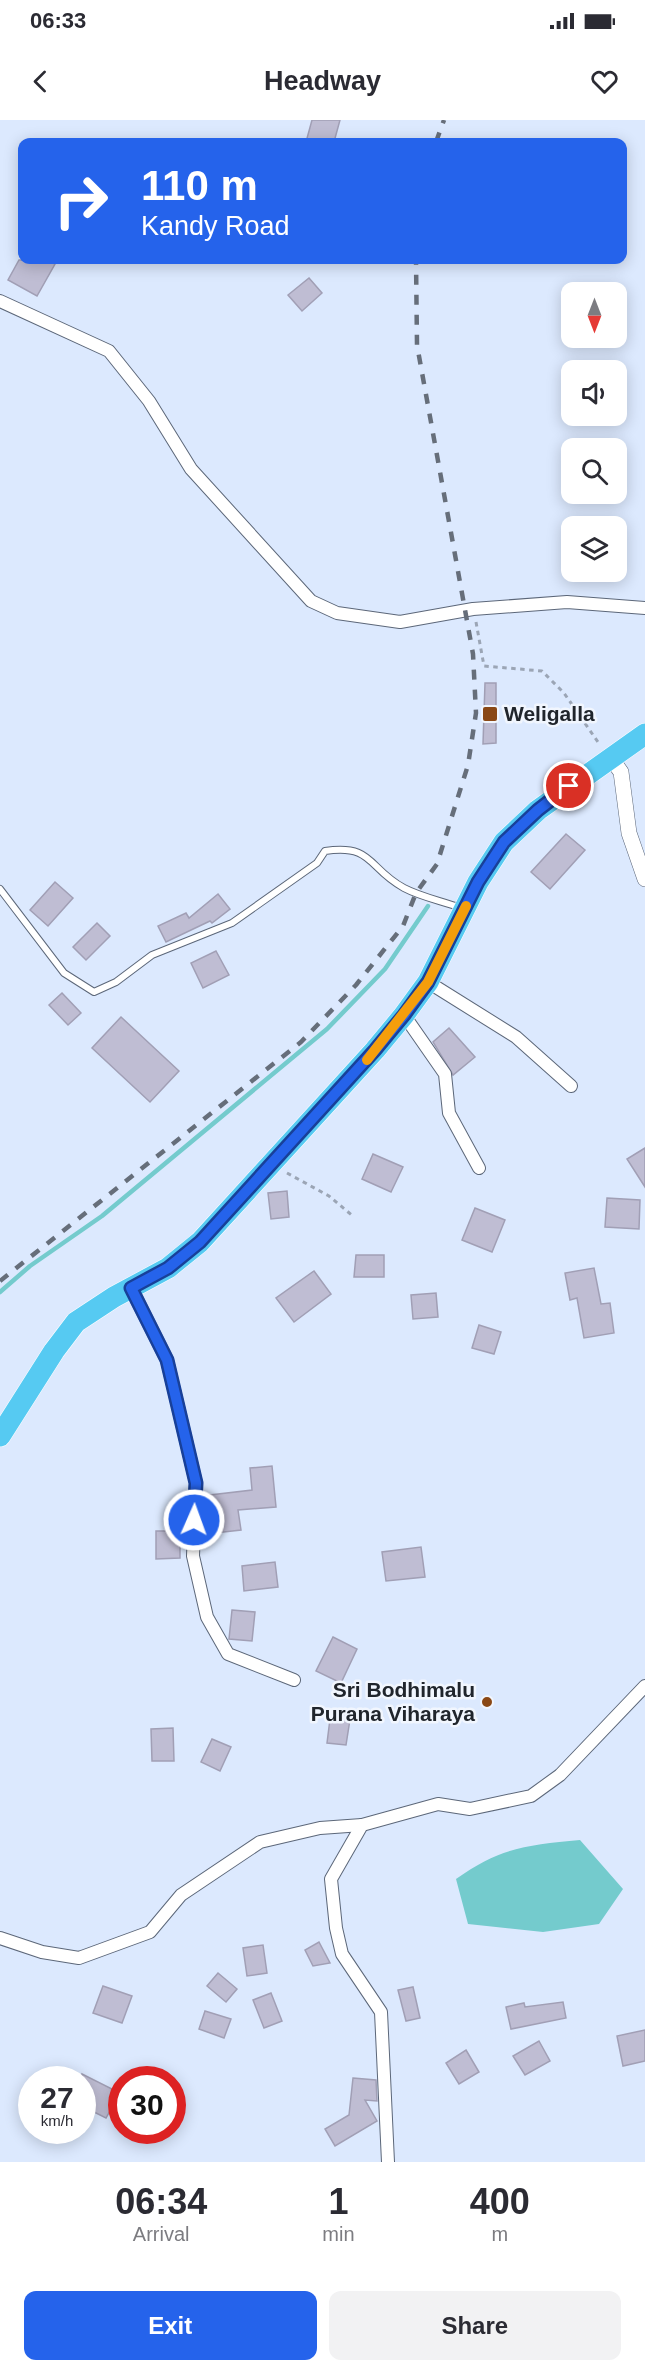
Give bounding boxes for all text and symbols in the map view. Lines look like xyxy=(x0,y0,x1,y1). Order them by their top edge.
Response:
text: 06:33 xyxy=(30,8,86,33)
icon: back xyxy=(24,65,57,98)
icon: heart xyxy=(588,65,621,98)
text: Headway xyxy=(264,66,381,96)
icon: right xyxy=(42,162,120,240)
text: 110 m xyxy=(141,162,258,209)
text: Kandy Road xyxy=(141,211,290,241)
north arrow xyxy=(561,282,627,348)
map controls xyxy=(561,282,627,582)
button: sound xyxy=(561,360,627,426)
button: search xyxy=(561,438,627,504)
button: layers xyxy=(561,516,627,582)
place label: Weligalla xyxy=(504,702,595,725)
marker: Weligalla xyxy=(481,705,499,723)
pin xyxy=(543,760,594,811)
icon: arrive xyxy=(552,769,585,802)
position arrow xyxy=(162,1488,226,1552)
place label: Sri Bodhimalu Purana Viharaya xyxy=(311,1678,475,1725)
marker: Sri Bodhimalu Purana Viharaya xyxy=(480,1695,494,1709)
speed limit sign: 30 xyxy=(108,2066,186,2144)
text: 27 xyxy=(40,2081,74,2114)
text: km/h xyxy=(41,2112,73,2129)
text: 06:34 xyxy=(115,2181,207,2222)
text: 1 xyxy=(328,2181,348,2222)
text: 400 xyxy=(470,2181,530,2222)
text: Arrival xyxy=(133,2223,190,2245)
text: min xyxy=(322,2223,355,2245)
text: m xyxy=(491,2223,508,2245)
button: Exit xyxy=(24,2291,317,2360)
button: Share xyxy=(329,2291,621,2360)

